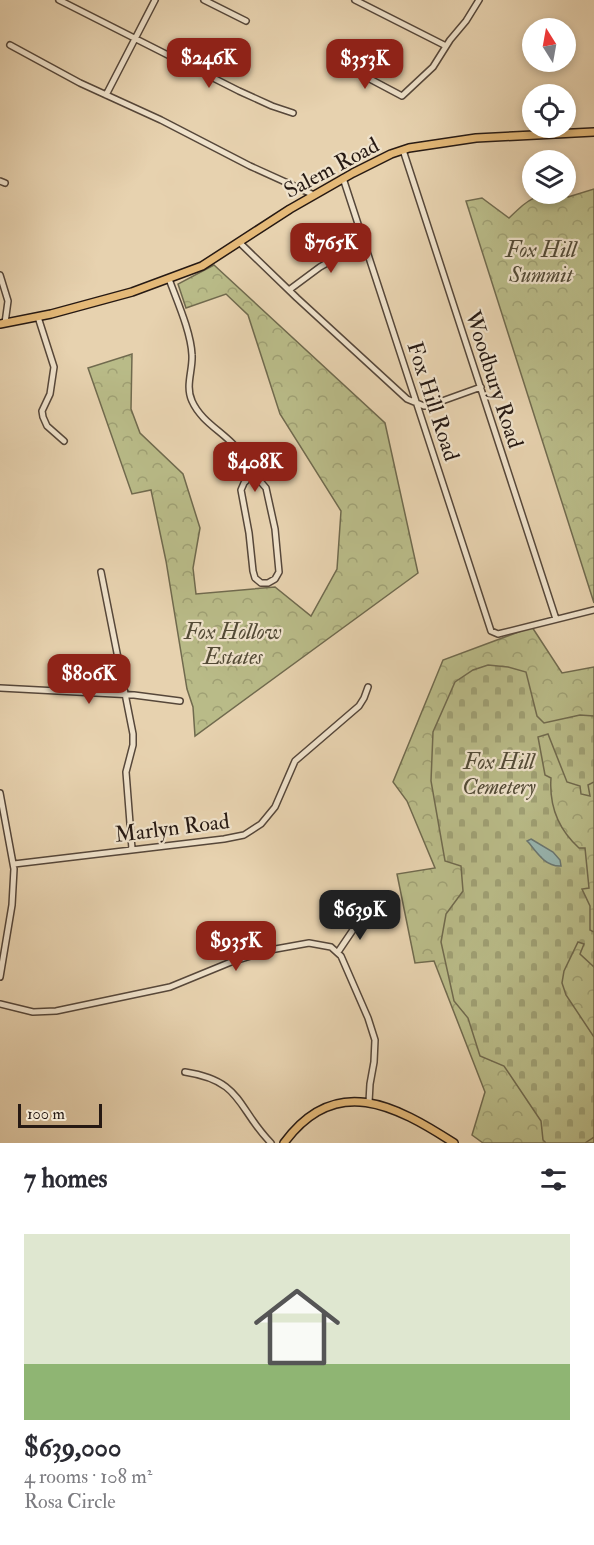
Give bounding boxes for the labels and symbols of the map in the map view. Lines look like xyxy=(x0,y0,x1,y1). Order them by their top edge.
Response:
north arrow xyxy=(522,18,576,72)
pin: $246K xyxy=(167,38,251,89)
pin: $353K xyxy=(323,39,407,90)
street label: Salem Road xyxy=(279,131,384,205)
pin: $765K xyxy=(289,223,373,274)
park label: Fox Hill Summit xyxy=(504,236,578,289)
street label: Woodbury Road xyxy=(458,306,530,452)
street label: Fox Hill Road xyxy=(401,338,466,465)
pin: $408K xyxy=(213,442,297,493)
park label: Fox Hollow Estates xyxy=(183,618,282,671)
pin: $806K xyxy=(47,654,131,705)
park label: Fox Hill Cemetery xyxy=(462,748,536,801)
street label: Marlyn Road xyxy=(113,807,231,849)
pin: $639K xyxy=(318,890,402,941)
pin: $935K xyxy=(194,921,278,972)
scale bar xyxy=(18,1101,102,1128)

